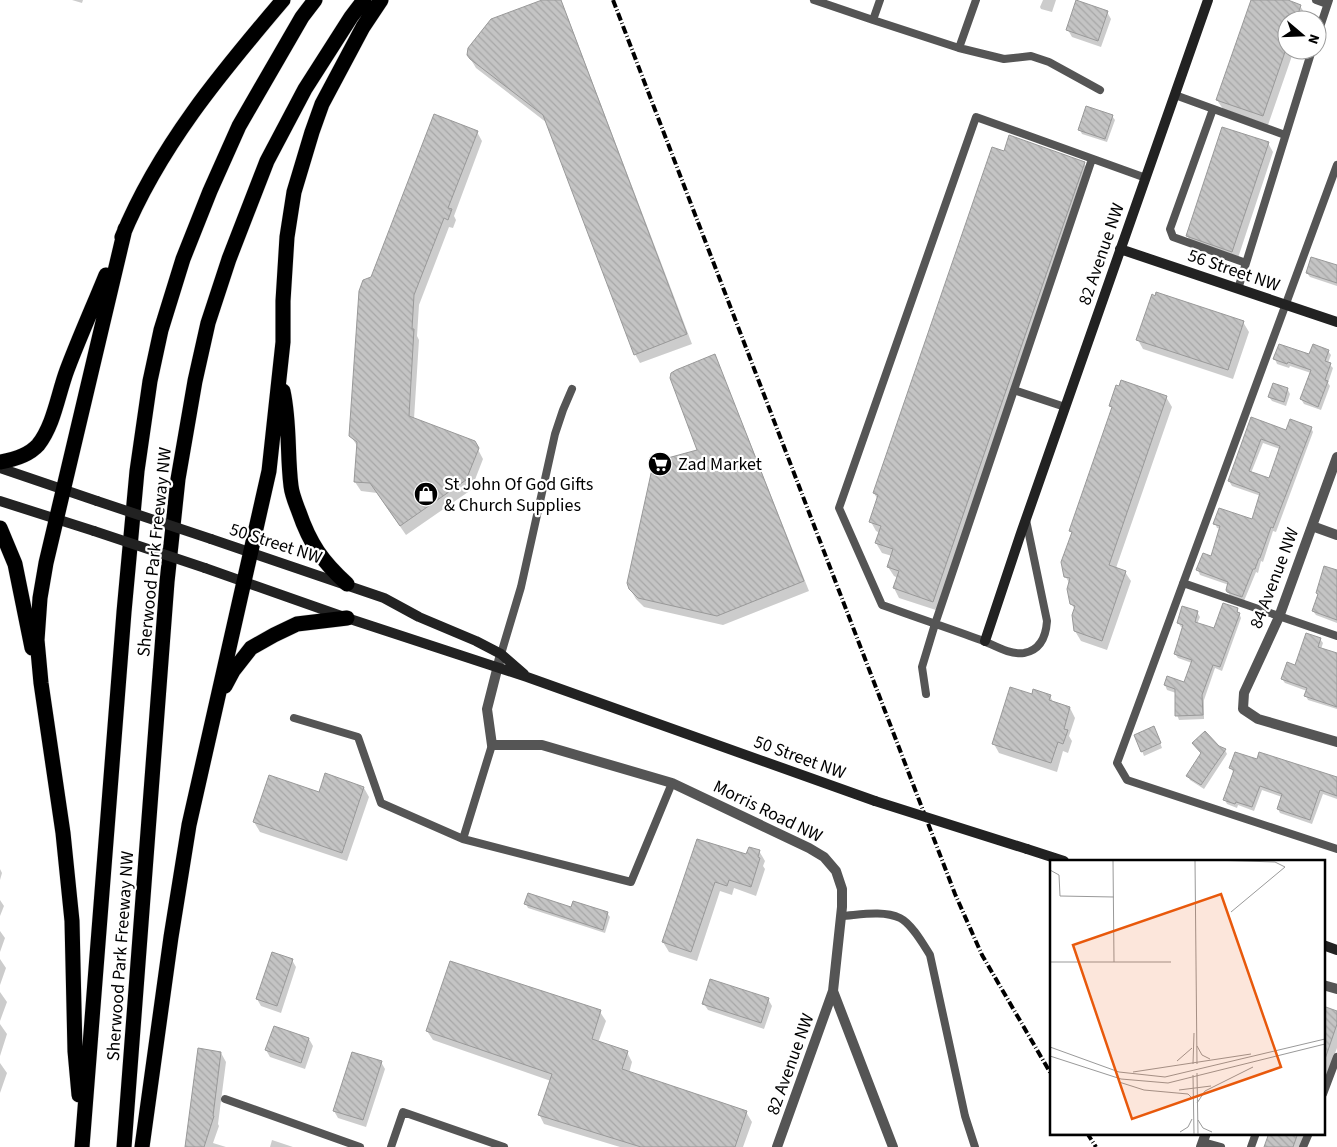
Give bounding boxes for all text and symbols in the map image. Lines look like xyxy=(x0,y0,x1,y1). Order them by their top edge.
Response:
north arrow xyxy=(1277,10,1327,60)
text: N xyxy=(1302,31,1324,47)
street label: 82 Avenue NW xyxy=(1072,200,1131,309)
street label: 56 Street NW xyxy=(1184,243,1283,298)
street label: Sherwood Park Freeway NW xyxy=(131,446,178,658)
supermarket icon: Zad Market xyxy=(647,451,673,477)
place label: Zad Market xyxy=(678,452,762,477)
place label: St John Of God Gifts & Church Supplies xyxy=(444,472,593,518)
shop icon: St John Of God Gifts & Church Supplies xyxy=(413,481,439,507)
street label: 50 Street NW xyxy=(226,517,325,570)
street label: 84 Avenue NW xyxy=(1244,524,1305,632)
street label: 50 Street NW xyxy=(750,729,849,786)
street label: Morris Road NW xyxy=(709,774,827,849)
street label: Sherwood Park Freeway NW xyxy=(101,850,140,1062)
inset map xyxy=(1050,860,1324,1134)
street label: 82 Avenue NW xyxy=(761,1010,820,1118)

